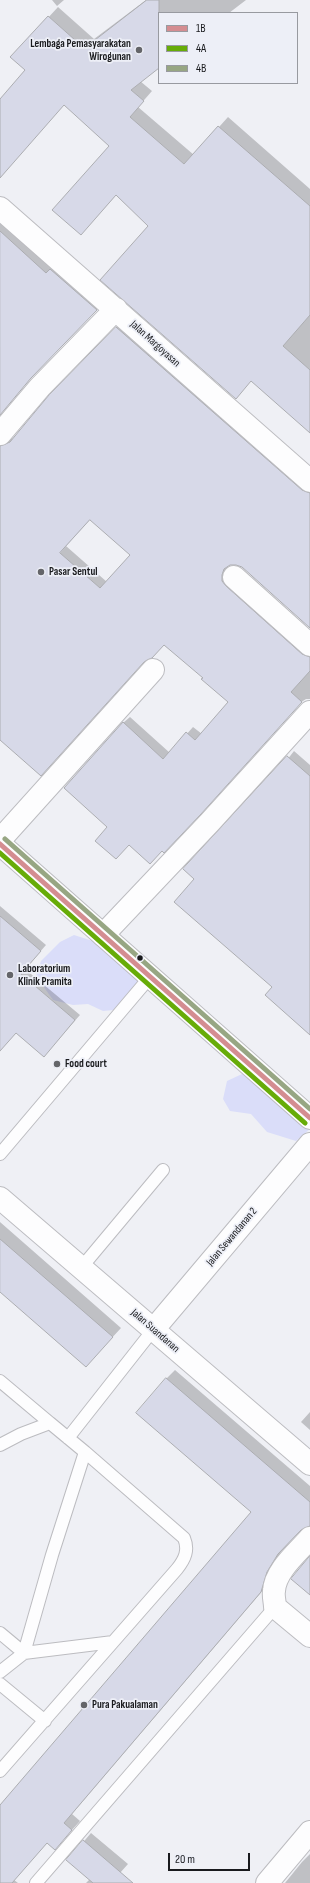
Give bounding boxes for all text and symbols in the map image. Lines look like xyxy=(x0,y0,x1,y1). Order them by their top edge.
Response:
legend xyxy=(158,12,298,84)
text: 1B xyxy=(196,21,206,36)
place label: Lembaga Pemasyarakatan Wirogunan xyxy=(30,37,131,63)
text: 4A xyxy=(196,41,206,56)
marker: Lembaga Pemasyarakatan Wirogunan xyxy=(134,45,144,55)
text: 4B xyxy=(196,61,206,76)
street label: Jalan Margoyasan xyxy=(127,318,183,370)
place label: Pasar Sentul xyxy=(49,565,97,579)
marker: Pasar Sentul xyxy=(36,567,46,577)
unlabelled marker xyxy=(135,953,145,963)
place label: Laboratorium Klinik Pramita xyxy=(18,962,72,988)
marker: Laboratorium Klinik Pramita xyxy=(5,970,15,980)
place label: Food court xyxy=(65,1057,107,1071)
marker: Food court xyxy=(52,1059,62,1069)
street label: Jalan Sewandanan 2 xyxy=(204,1205,260,1269)
street label: Jalan Suandanan xyxy=(128,1306,182,1356)
place label: Pura Pakualaman xyxy=(92,1698,158,1712)
marker: Pura Pakualaman xyxy=(79,1700,89,1710)
scale bar xyxy=(170,1845,252,1871)
text: 20 m xyxy=(175,1852,195,1867)

